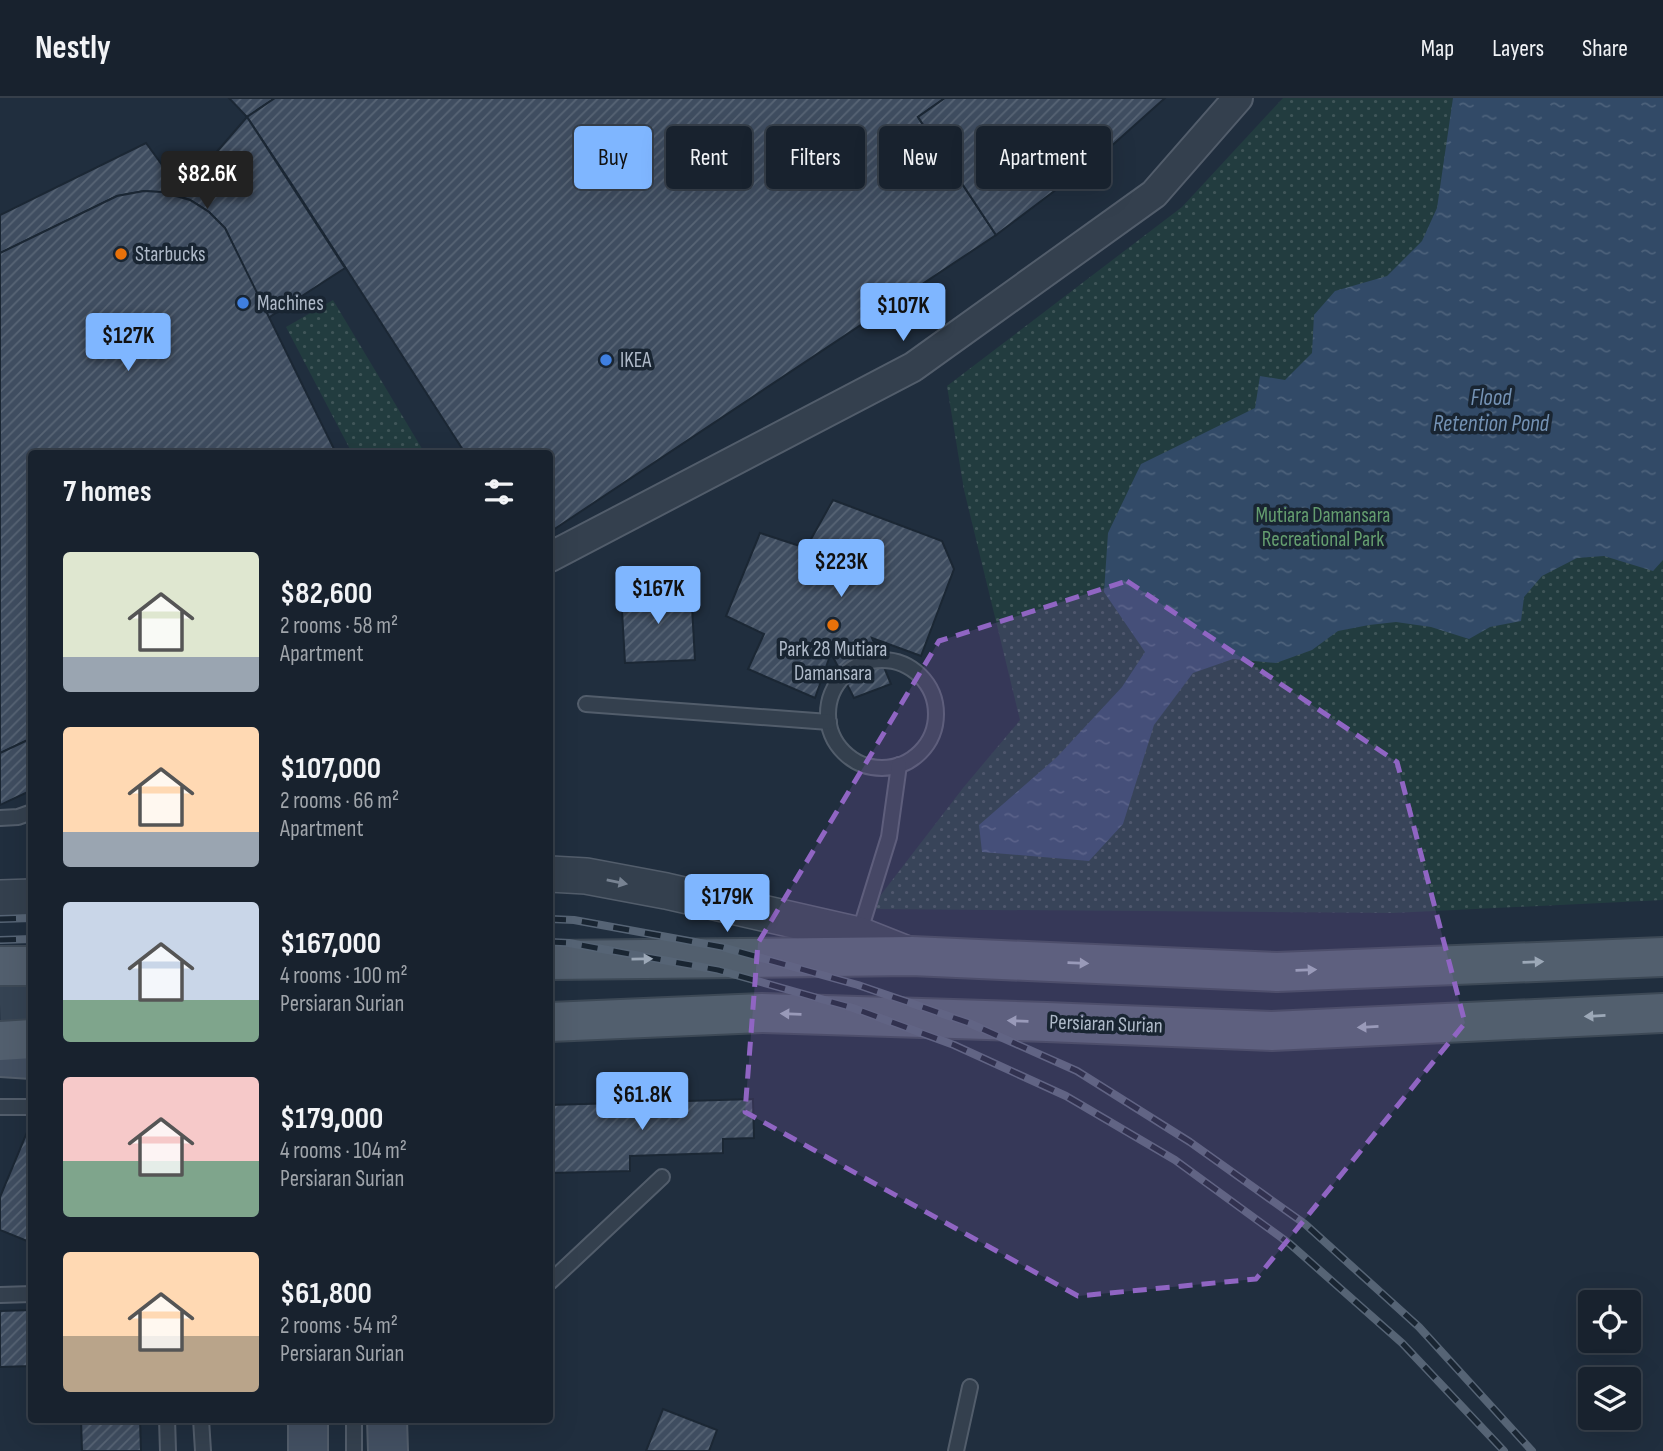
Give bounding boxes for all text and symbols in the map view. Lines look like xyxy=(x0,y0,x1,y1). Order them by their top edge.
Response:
text: Nestly xyxy=(35,28,111,68)
text: Map xyxy=(1421,34,1454,63)
text: Layers xyxy=(1492,34,1544,63)
text: Share xyxy=(1582,34,1628,63)
chip: Buy xyxy=(574,126,652,189)
chip: Rent xyxy=(666,126,752,189)
chip: Filters xyxy=(766,126,865,189)
chip: New xyxy=(879,126,962,189)
chip: Apartment xyxy=(976,126,1111,189)
pin: $82.6K xyxy=(150,152,264,211)
text: $82.6K xyxy=(177,160,237,188)
place label: Starbucks xyxy=(135,242,206,267)
marker: Starbucks xyxy=(113,246,129,262)
pin: $107K xyxy=(854,284,952,343)
place label: Machines xyxy=(257,291,324,316)
text: $107K xyxy=(876,292,930,320)
marker: Machines xyxy=(235,295,251,311)
pin: $127K xyxy=(79,314,177,373)
text: $127K xyxy=(102,322,154,350)
place label: IKEA xyxy=(620,348,652,373)
marker: IKEA xyxy=(598,352,614,368)
water label: Flood Retention Pond xyxy=(1433,384,1550,438)
icon: filters xyxy=(480,473,518,511)
text: 7 homes xyxy=(63,474,151,510)
park label: Mutiara Damansara Recreational Park xyxy=(1256,503,1390,552)
pin: $223K xyxy=(792,540,890,599)
text: $223K xyxy=(814,548,868,576)
pin: $167K xyxy=(609,566,707,626)
text: $167K xyxy=(631,575,685,603)
text: $82,600 xyxy=(280,576,372,612)
icon: home xyxy=(119,580,203,664)
text: 2 rooms · 58 m² xyxy=(280,612,398,640)
marker: Park 28 Mutiara Damansara xyxy=(825,617,841,633)
place label: Park 28 Mutiara Damansara xyxy=(779,637,887,686)
text: Apartment xyxy=(280,640,364,668)
text: $107,000 xyxy=(280,751,381,787)
icon: home xyxy=(119,755,203,839)
text: 2 rooms · 66 m² xyxy=(280,787,399,815)
text: Apartment xyxy=(280,815,364,843)
pin: $179K xyxy=(678,874,776,934)
one-way arrow xyxy=(606,876,628,887)
text: $179K xyxy=(701,883,753,911)
text: $167,000 xyxy=(280,926,381,962)
icon: home xyxy=(119,930,203,1014)
one-way arrow xyxy=(631,953,653,965)
one-way arrow xyxy=(1522,956,1544,967)
one-way arrow xyxy=(1068,958,1090,969)
text: 4 rooms · 100 m² xyxy=(280,962,408,990)
one-way arrow xyxy=(1295,965,1317,976)
text: Persiaran Surian xyxy=(280,990,404,1018)
one-way arrow xyxy=(779,1009,801,1020)
street label: Persiaran Surian xyxy=(1049,1010,1163,1038)
one-way arrow xyxy=(1584,1010,1606,1021)
one-way arrow xyxy=(1007,1015,1029,1026)
one-way arrow xyxy=(1356,1021,1378,1032)
pin: $61.8K xyxy=(585,1072,699,1132)
text: $61.8K xyxy=(612,1081,672,1109)
text: $179,000 xyxy=(280,1101,383,1137)
icon: home xyxy=(119,1105,203,1189)
text: 4 rooms · 104 m² xyxy=(280,1137,407,1165)
text: Persiaran Surian xyxy=(280,1165,404,1193)
text: $61,800 xyxy=(280,1276,372,1312)
icon: home xyxy=(119,1280,203,1364)
map controls xyxy=(1578,1290,1641,1430)
button: locate xyxy=(1578,1290,1641,1353)
text: 2 rooms · 54 m² xyxy=(280,1312,398,1340)
text: Persiaran Surian xyxy=(280,1340,404,1368)
button: layers xyxy=(1578,1367,1641,1430)

